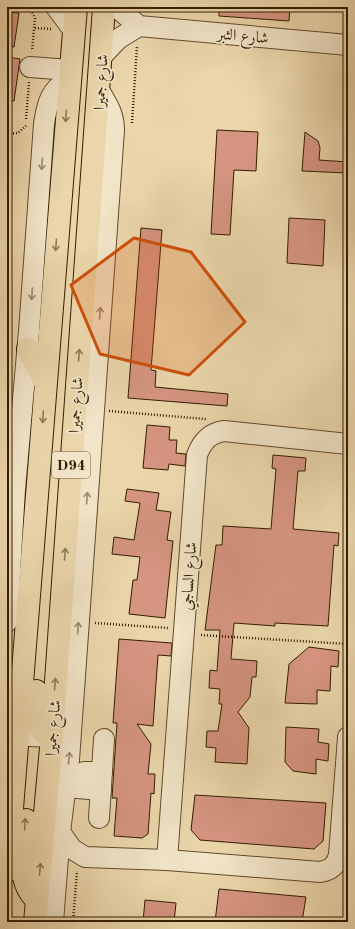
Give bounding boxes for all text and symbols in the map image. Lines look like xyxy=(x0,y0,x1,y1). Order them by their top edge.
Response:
street label: شارع الثبر xyxy=(214,27,269,51)
street label: شارع جميرا xyxy=(92,54,116,111)
one-way arrow xyxy=(63,109,70,122)
one-way arrow xyxy=(38,157,45,170)
one-way arrow xyxy=(53,238,60,251)
one-way arrow xyxy=(29,287,36,300)
one-way arrow xyxy=(96,307,103,320)
one-way arrow xyxy=(76,349,83,362)
street label: شارع جميرا xyxy=(67,377,91,434)
one-way arrow xyxy=(39,410,46,423)
road number: D94 xyxy=(52,452,90,478)
one-way arrow xyxy=(83,492,91,505)
street label: شارع الساجي xyxy=(180,541,204,611)
one-way arrow xyxy=(61,548,68,561)
one-way arrow xyxy=(74,622,81,635)
one-way arrow xyxy=(52,678,59,691)
street label: شارع جميرا xyxy=(44,699,68,757)
one-way arrow xyxy=(65,752,73,765)
one-way arrow xyxy=(22,818,29,831)
one-way arrow xyxy=(36,863,43,876)

